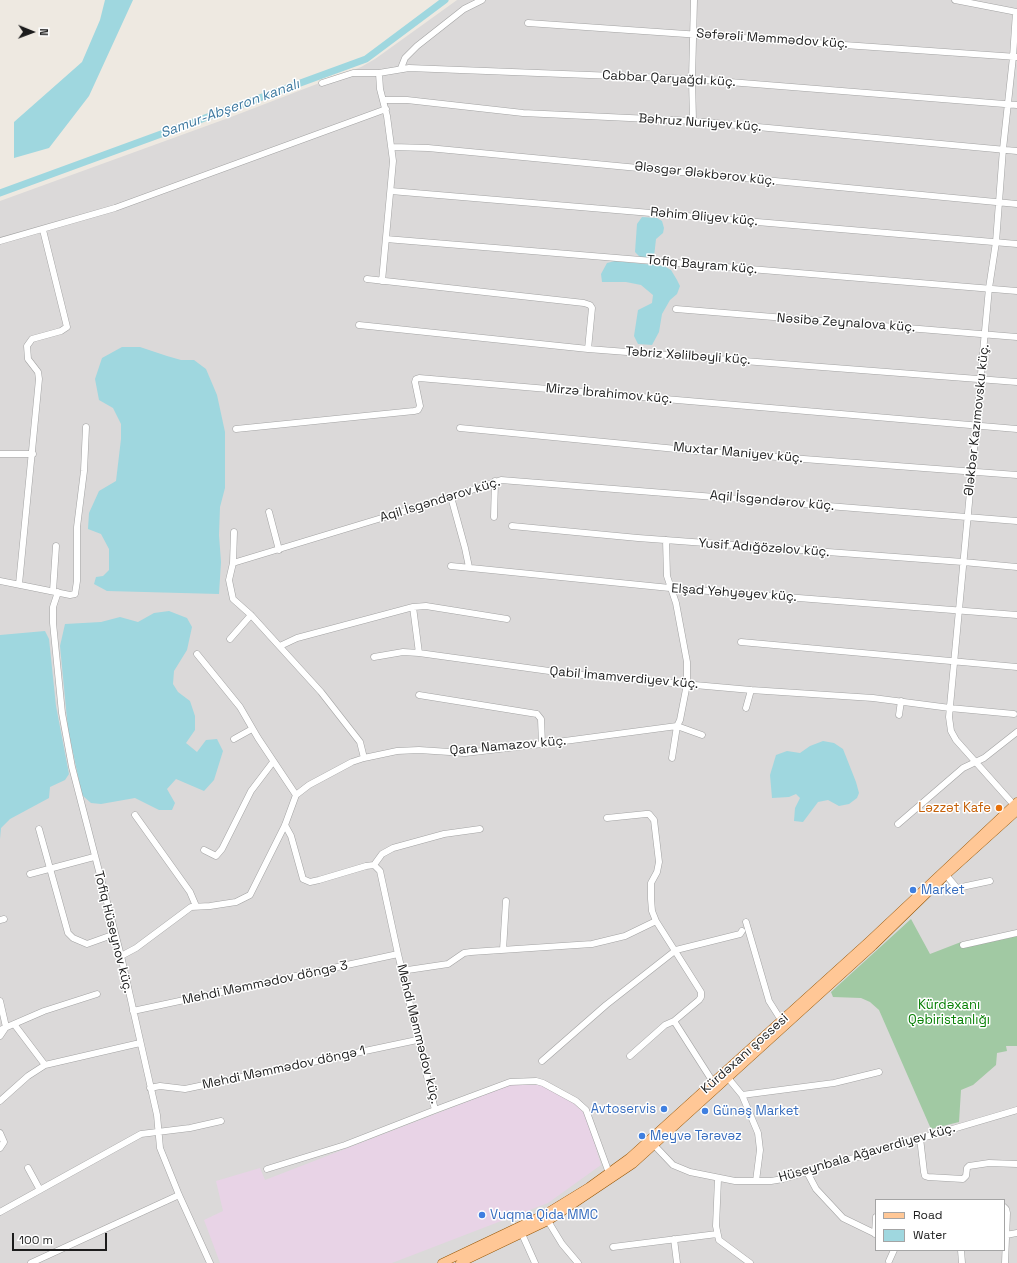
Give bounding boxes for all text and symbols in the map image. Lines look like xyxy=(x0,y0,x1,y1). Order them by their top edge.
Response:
north arrow xyxy=(12,12,52,52)
street label: Səfərəli Məmmədov küç. xyxy=(696,26,848,52)
text: N xyxy=(37,28,51,36)
street label: Cabbar Qaryağdı küç. xyxy=(602,68,736,90)
water label: Samur-Abşeron kanalı xyxy=(158,76,302,142)
street label: Bəhruz Nuriyev küç. xyxy=(638,111,762,135)
street label: Ələsgər Ələkbərov küç. xyxy=(634,159,776,189)
street label: Rəhim Əliyev küç. xyxy=(650,205,758,229)
street label: Tofiq Bayram küç. xyxy=(646,252,758,278)
street label: Nəsibə Zeynalova küç. xyxy=(776,310,916,336)
street label: Ələkbər Kazımovsku küç. xyxy=(961,343,993,497)
street label: Təbriz Xəlilbəyli küç. xyxy=(625,344,751,368)
street label: Mirzə İbrahimov küç. xyxy=(545,381,673,407)
street label: Muxtar Maniyev küç. xyxy=(673,440,803,466)
street label: Aqil İsgəndərov küç. xyxy=(378,474,502,526)
street label: Aqil İsgəndərov küç. xyxy=(709,488,835,514)
street label: Yusif Adığözəlov küç. xyxy=(698,536,830,560)
street label: Elşad Yəhyəyev küç. xyxy=(671,581,797,605)
street label: Qabil İmamverdiyev küç. xyxy=(549,664,699,692)
street label: Qara Namazov küç. xyxy=(449,733,567,759)
place label: Ləzzət Kafe xyxy=(918,800,991,816)
marker: Ləzzət Kafe xyxy=(994,803,1004,813)
street label: Tofiq Hüseynov küç. xyxy=(90,869,136,995)
place label: Market xyxy=(921,882,965,898)
marker: Market xyxy=(908,885,918,895)
street label: Mehdi Məmmədov döngə 3 xyxy=(181,958,349,1008)
street label: Mehdi Məmmədov küç. xyxy=(393,963,443,1105)
park label: Kürdəxanı Qəbiristanlığı xyxy=(908,997,990,1028)
street label: Kürdəxanı şossesi xyxy=(698,1011,792,1097)
street label: Mehdi Məmmədov döngə 1 xyxy=(201,1043,367,1093)
place label: Avtoservis xyxy=(591,1101,656,1117)
place label: Günəş Market xyxy=(713,1103,799,1119)
marker: Avtoservis xyxy=(659,1104,669,1114)
marker: Günəş Market xyxy=(700,1106,710,1116)
street label: Hüseynbala Ağaverdiyev küç. xyxy=(777,1120,957,1186)
place label: Meyvə Tərəvəz xyxy=(650,1128,742,1144)
marker: Meyvə Tərəvəz xyxy=(637,1131,647,1141)
legend xyxy=(875,1199,1005,1251)
place label: Vuqma Qida MMC xyxy=(490,1207,598,1223)
text: Road xyxy=(913,1207,942,1223)
marker: Vuqma Qida MMC xyxy=(477,1210,487,1220)
scale bar xyxy=(14,1225,109,1251)
text: Water xyxy=(913,1227,947,1243)
text: 100 m xyxy=(19,1232,53,1248)

